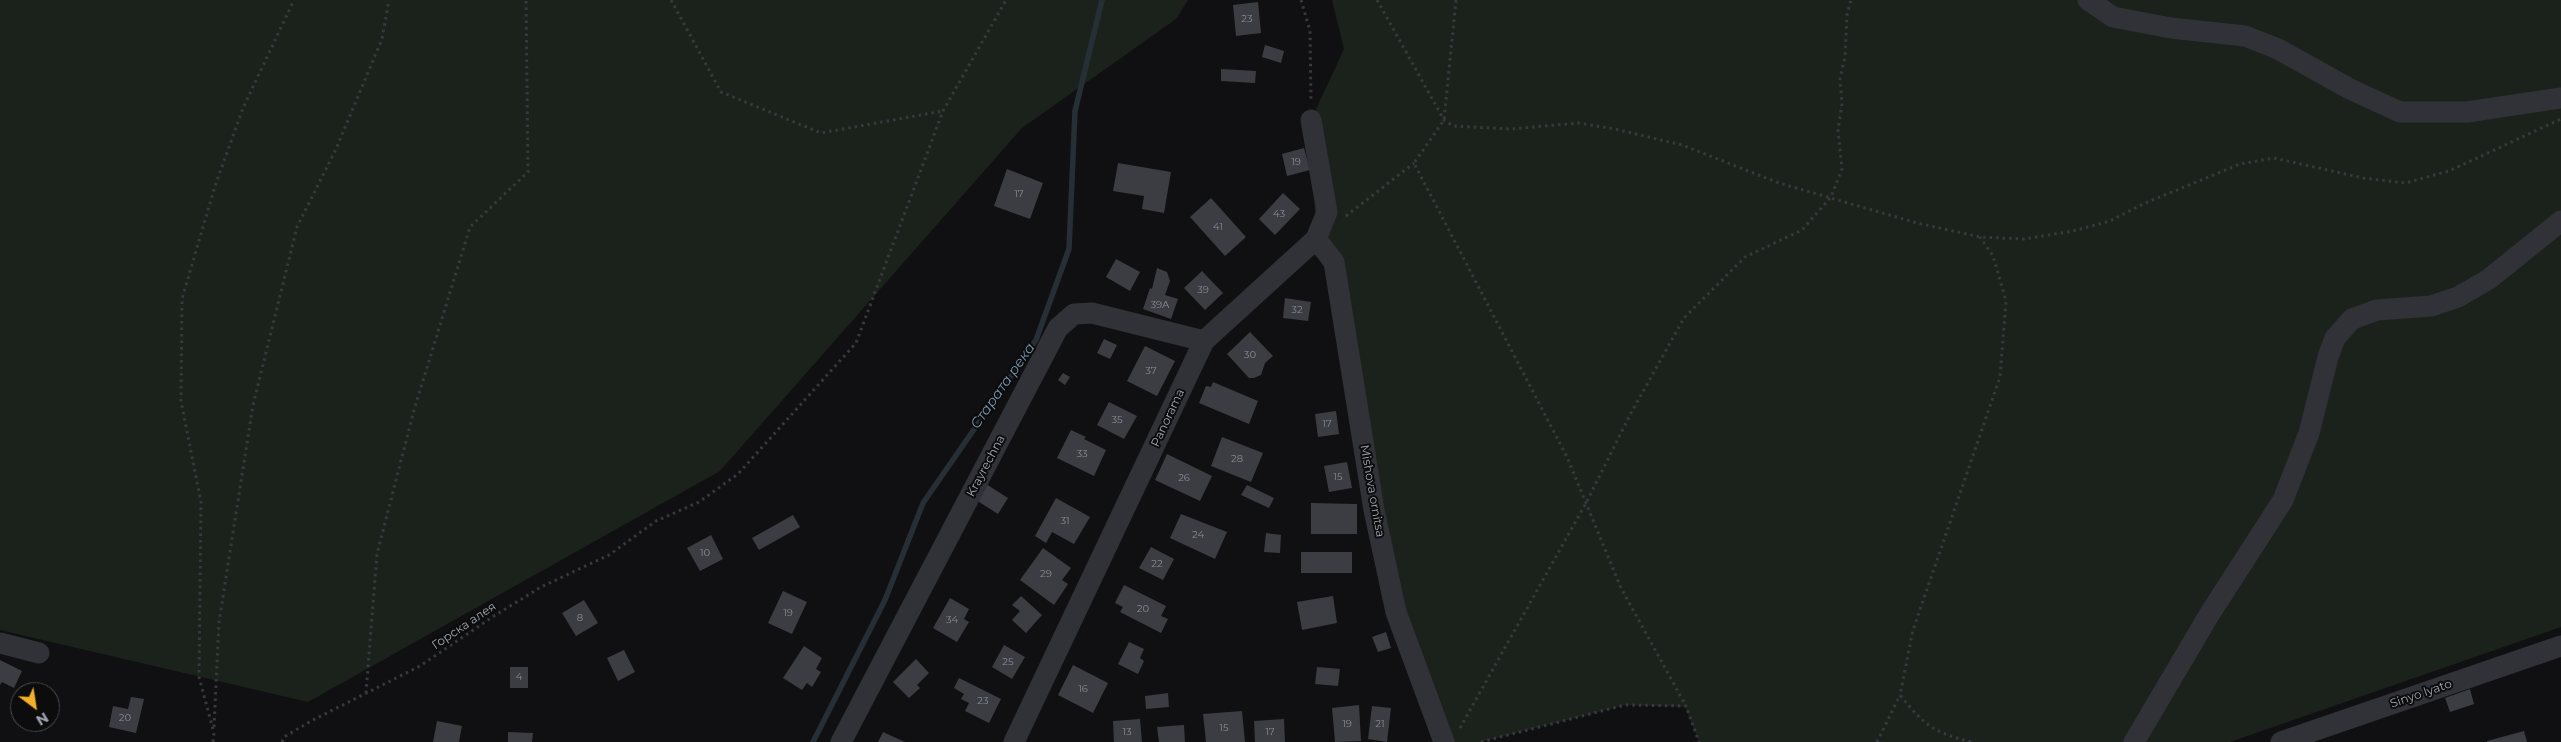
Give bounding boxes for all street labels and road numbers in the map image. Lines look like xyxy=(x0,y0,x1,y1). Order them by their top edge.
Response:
street label: Panorama xyxy=(1148,387,1188,449)
street label: Krayrechna xyxy=(964,433,1008,499)
street label: Mishova ornitsa xyxy=(1357,444,1387,538)
street label: Горска алея xyxy=(429,599,499,653)
street label: Sinyo lyato xyxy=(2388,677,2454,711)

